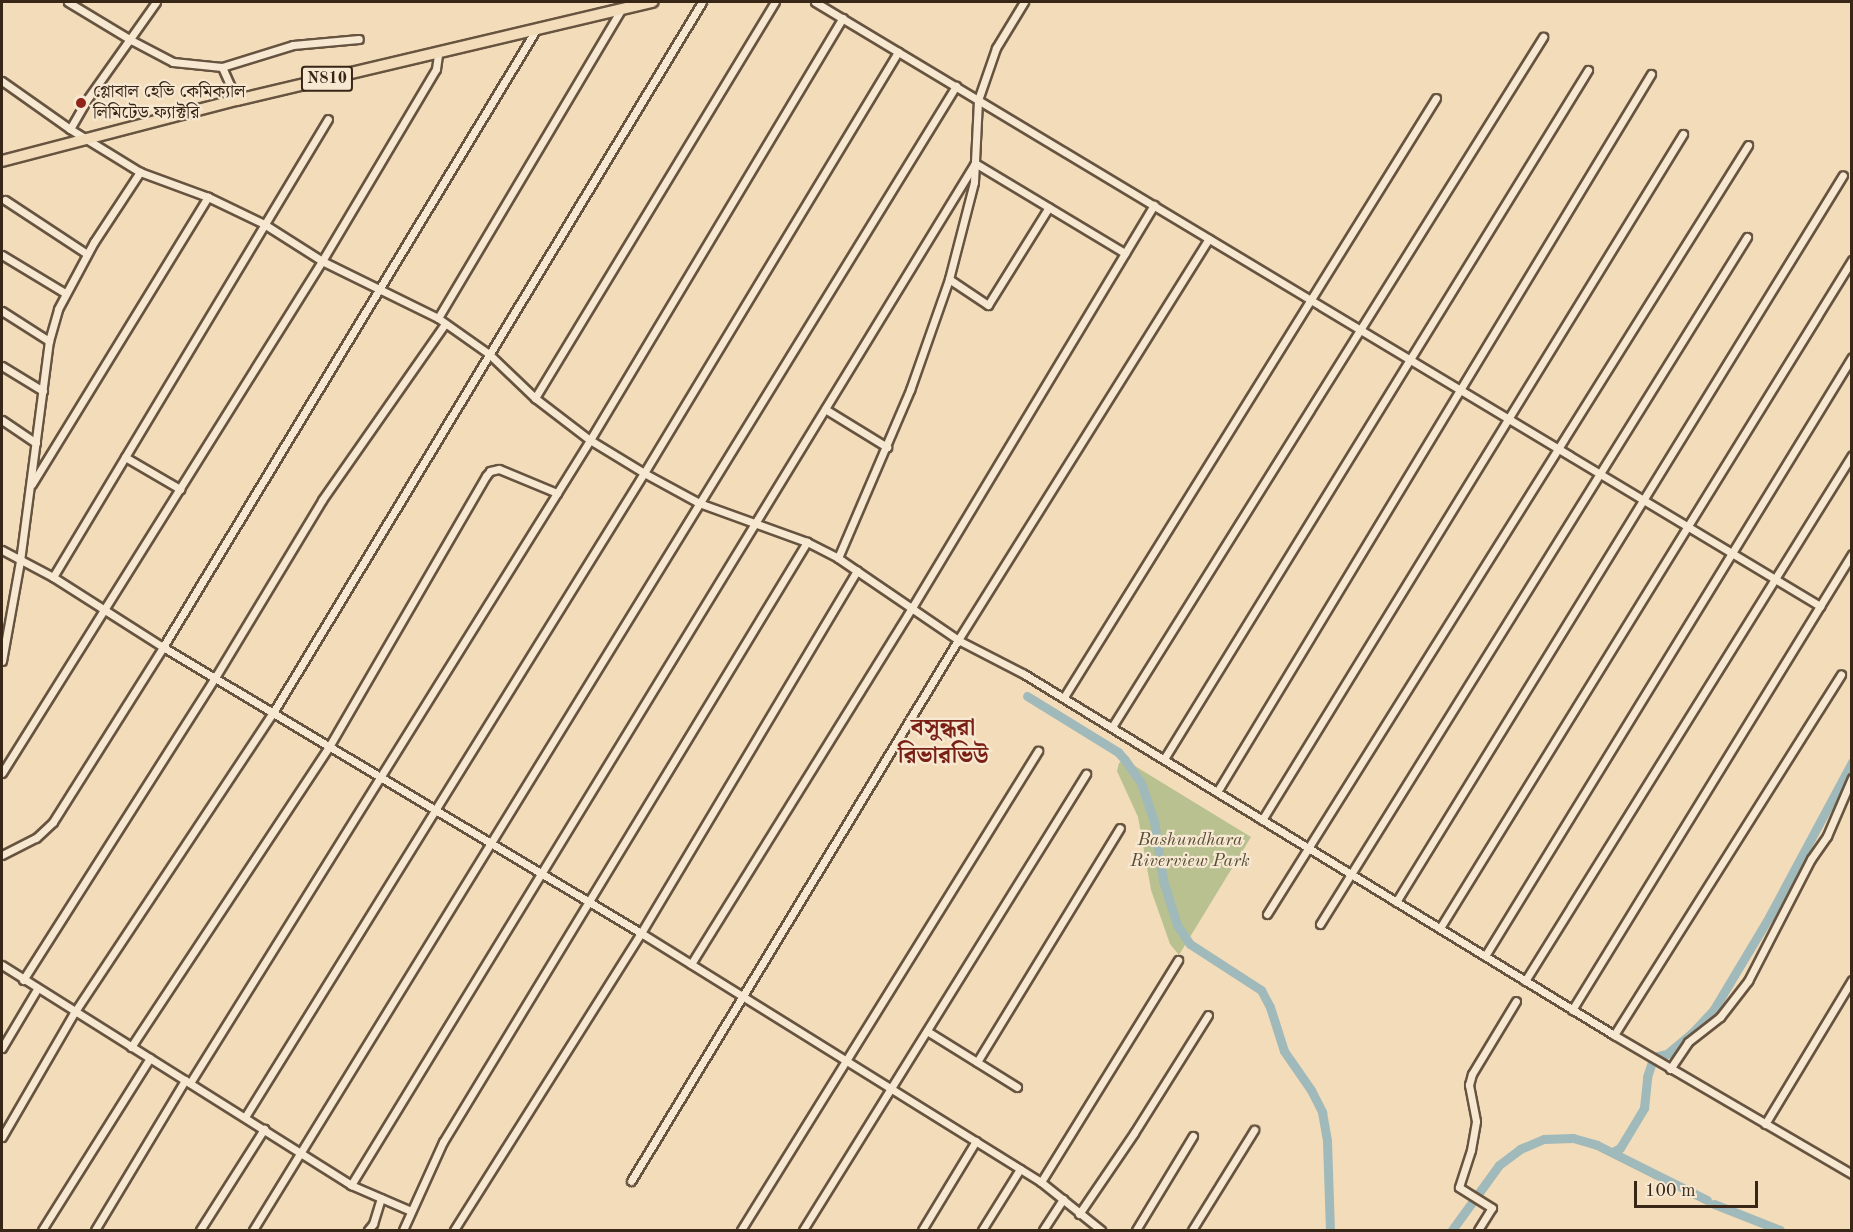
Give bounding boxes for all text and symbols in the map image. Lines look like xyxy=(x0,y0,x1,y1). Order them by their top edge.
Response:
road number: N810 xyxy=(300,66,354,92)
place label: গ্লোবাল হেভি কেমিক্যাল লিমিটেড ফ্যাক্টরি xyxy=(93,82,245,124)
marker: গ্লোবাল হেভি কেমিক্যাল লিমিটেড ফ্যাক্টরি xyxy=(74,96,88,110)
district label: বসুন্ধরা রিভারভিউ xyxy=(898,716,988,772)
park label: Bashundhara Riverview Park xyxy=(1130,830,1250,872)
scale bar xyxy=(1637,1169,1762,1207)
text: 100 m xyxy=(1645,1182,1696,1200)

